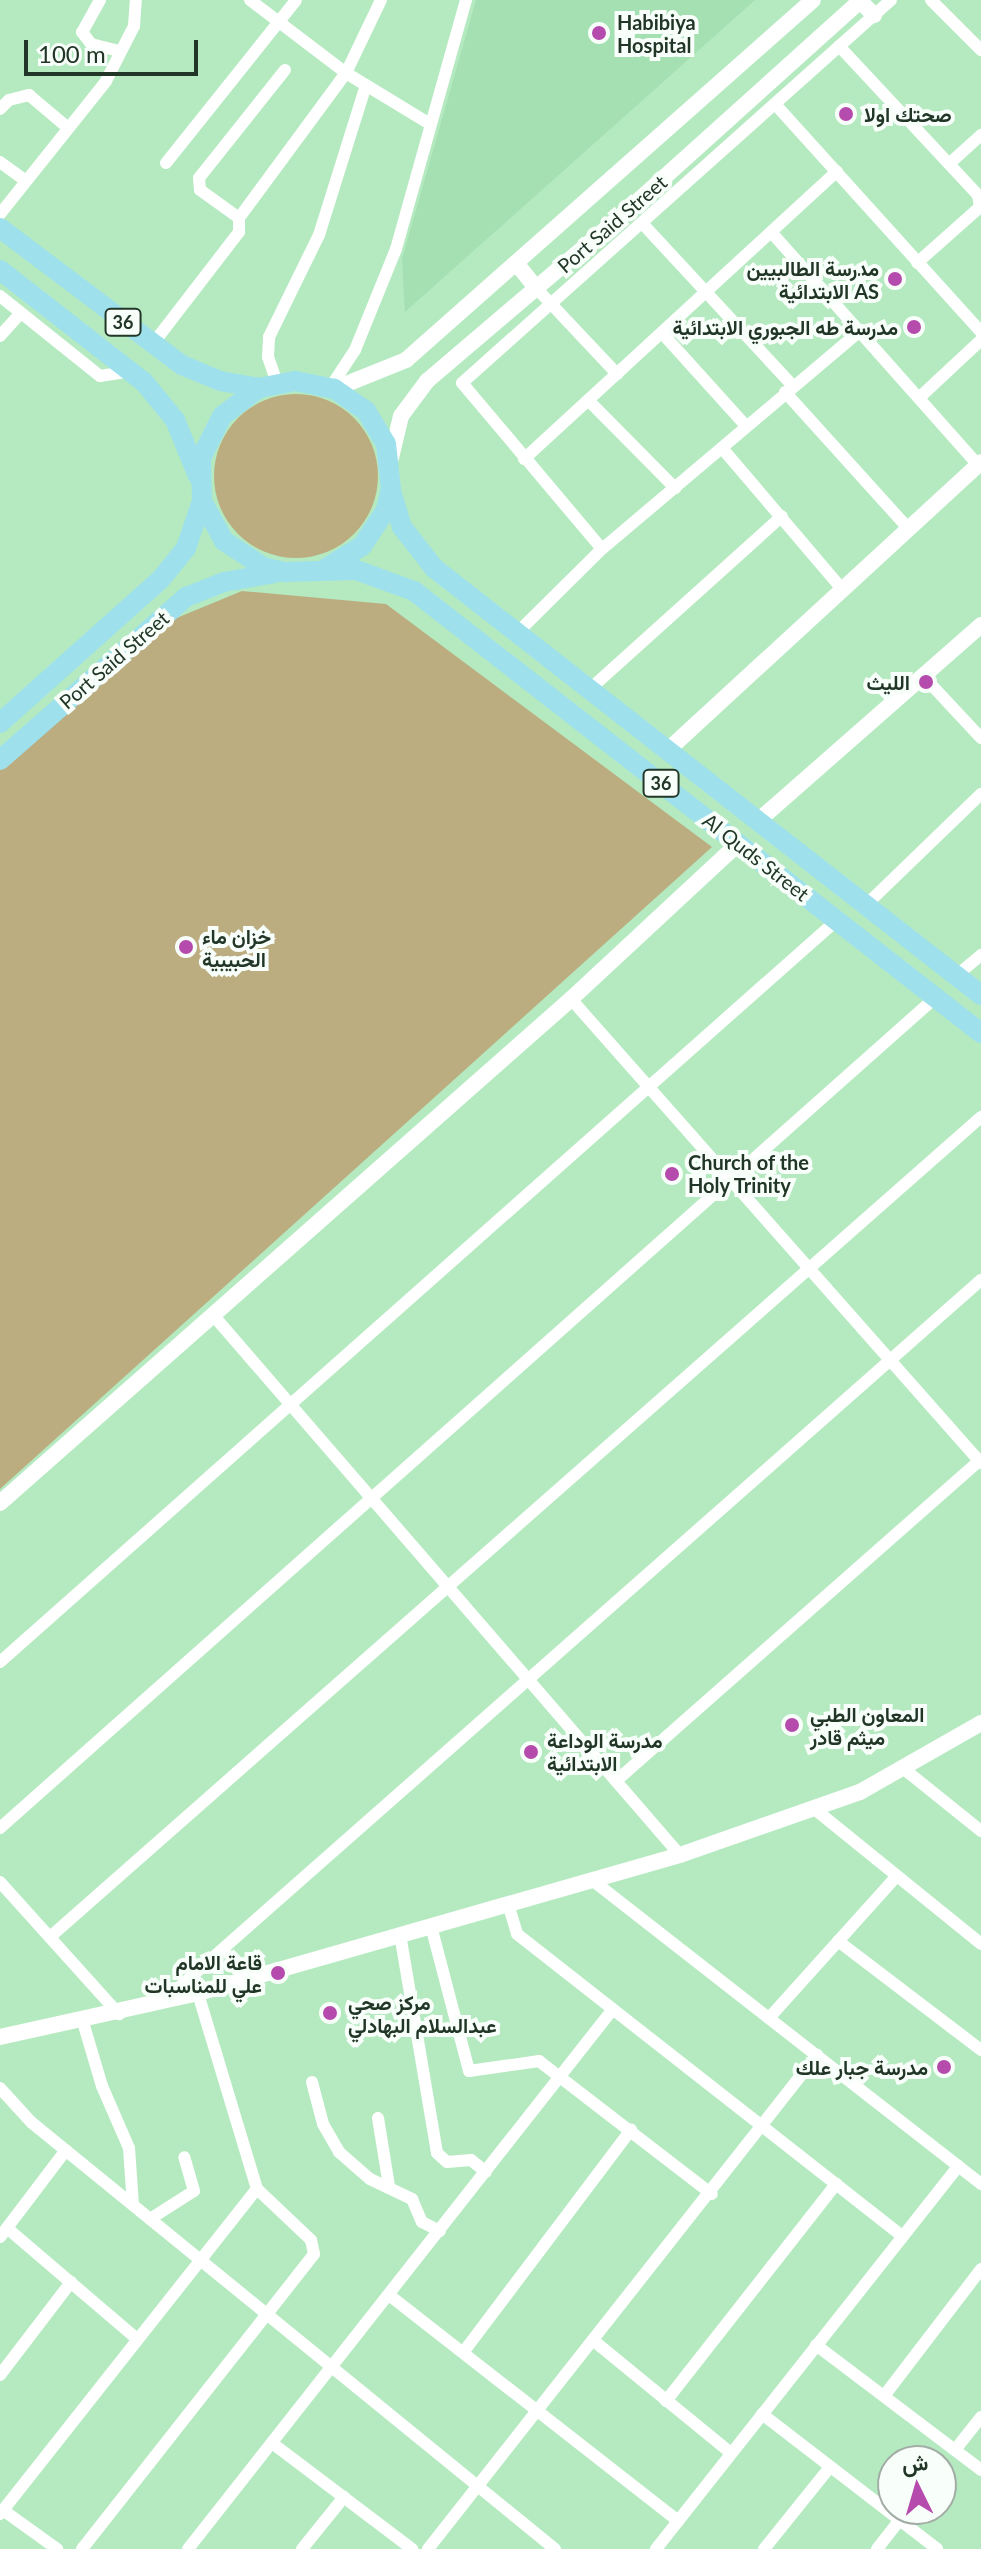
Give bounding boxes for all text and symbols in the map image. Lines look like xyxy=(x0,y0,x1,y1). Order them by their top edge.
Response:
place label: Habibiya Hospital xyxy=(617,10,696,57)
marker: Habibiya Hospital xyxy=(588,22,610,44)
scale bar xyxy=(28,24,202,74)
text: 100 m xyxy=(38,39,106,68)
place label: صحتك اولا xyxy=(864,102,952,126)
marker: صحتك اولا xyxy=(835,103,857,125)
street label: Port Said Street xyxy=(552,170,672,278)
place label: مدرسة الطالبيين الابتدائية AS xyxy=(746,256,879,303)
marker: مدرسة الطالبيين الابتدائية AS xyxy=(886,270,904,288)
road number: 36 xyxy=(103,308,143,336)
place label: مدرسة طه الجبوري الابتدائية xyxy=(673,315,898,339)
marker: مدرسة طه الجبوري الابتدائية xyxy=(905,318,923,336)
street label: Port Said Street xyxy=(54,606,174,714)
place label: الليث xyxy=(866,670,910,694)
marker: الليث xyxy=(917,673,935,691)
road number: 36 xyxy=(641,769,681,797)
street label: Al Quds Street xyxy=(698,808,814,906)
place label: خزان ماء الحبيبية xyxy=(202,924,271,971)
marker: خزان ماء الحبيبية xyxy=(177,938,195,956)
place label: Church of the Holy Trinity xyxy=(688,1150,809,1197)
marker: Church of the Holy Trinity xyxy=(663,1165,681,1183)
place label: المعاون الطبي ميثم قادر xyxy=(810,1702,924,1749)
marker: المعاون الطبي ميثم قادر xyxy=(781,1714,803,1736)
place label: مدرسة الوداعة الابتدائية xyxy=(547,1728,662,1775)
marker: مدرسة الوداعة الابتدائية xyxy=(522,1743,540,1761)
place label: قاعة الامام علي للمناسبات xyxy=(145,1950,262,1997)
marker: قاعة الامام علي للمناسبات xyxy=(269,1964,287,1982)
place label: مركز صحي عبدالسلام البهادلي xyxy=(348,1990,497,2037)
marker: مركز صحي عبدالسلام البهادلي xyxy=(319,2002,341,2024)
place label: مدرسة جبار علك xyxy=(796,2055,928,2079)
marker: مدرسة جبار علك xyxy=(935,2058,953,2076)
north arrow xyxy=(877,2445,957,2525)
text: ش xyxy=(901,2448,929,2477)

